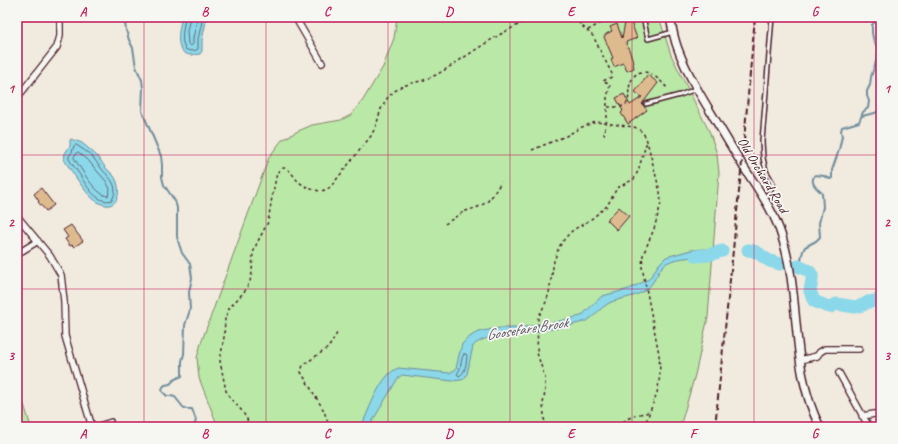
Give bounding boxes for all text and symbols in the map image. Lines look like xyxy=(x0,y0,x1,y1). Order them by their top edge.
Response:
text: A xyxy=(80,4,88,20)
text: B xyxy=(202,4,210,20)
text: C xyxy=(324,4,332,20)
text: D xyxy=(445,4,454,20)
text: E xyxy=(568,4,577,20)
text: F xyxy=(690,4,699,20)
text: G xyxy=(812,4,820,20)
text: 1 xyxy=(8,81,16,97)
text: 1 xyxy=(884,81,892,97)
street label: Old Orchard Road xyxy=(734,134,794,218)
text: 2 xyxy=(8,215,15,231)
text: 2 xyxy=(884,215,891,231)
water label: Goosefare Brook xyxy=(485,313,571,345)
text: 3 xyxy=(8,348,15,364)
text: 3 xyxy=(884,348,891,364)
text: A xyxy=(80,426,88,442)
text: B xyxy=(202,426,210,442)
text: C xyxy=(324,426,332,442)
text: D xyxy=(445,426,454,442)
text: E xyxy=(568,426,577,442)
text: F xyxy=(690,426,699,442)
text: G xyxy=(812,426,820,442)

